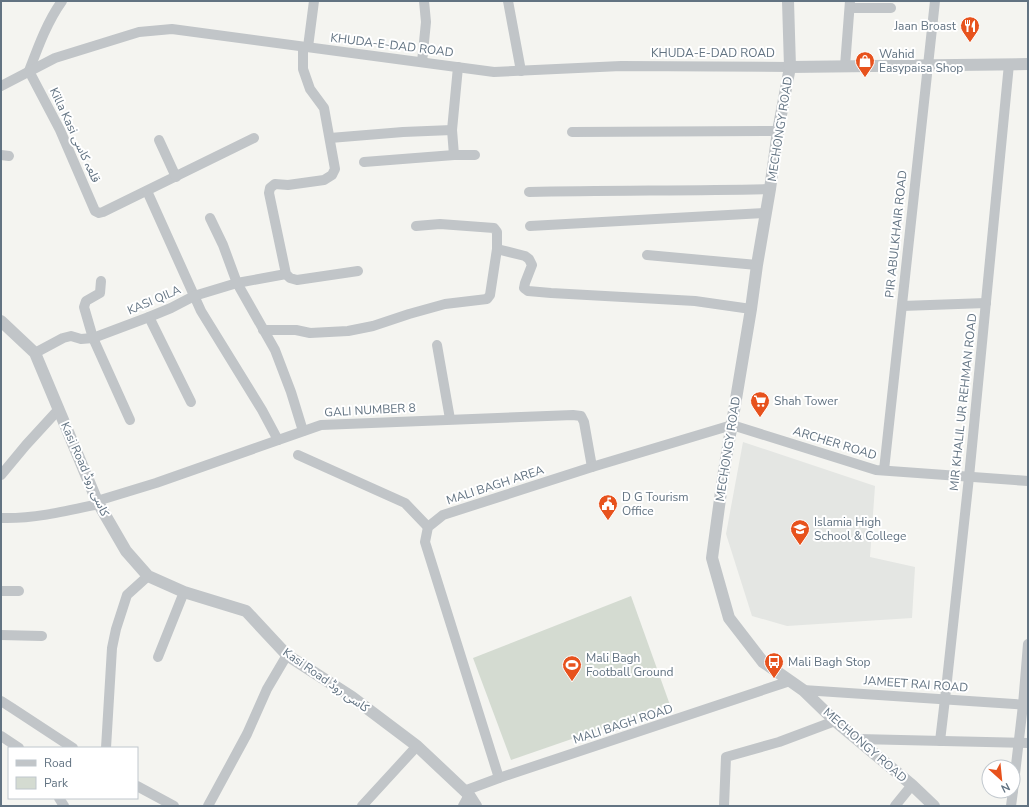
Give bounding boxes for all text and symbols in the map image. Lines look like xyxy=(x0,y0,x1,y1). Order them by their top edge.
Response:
restaurant icon: Jaan Broast xyxy=(959,15,981,43)
place label: Jaan Broast xyxy=(893,18,957,34)
street label: KHUDA-E-DAD ROAD xyxy=(329,30,455,61)
street label: KHUDA-E-DAD ROAD xyxy=(651,45,775,61)
place label: Wahid Easypaisa Shop xyxy=(879,46,963,76)
shop icon: Wahid Easypaisa Shop xyxy=(854,50,876,78)
street label: MECHONGY ROAD xyxy=(764,75,796,183)
street label: Killa Kasi قلعہ کاسی xyxy=(46,85,104,185)
street label: PIR ABULKHAIR ROAD xyxy=(881,169,911,299)
street label: KASI QILA xyxy=(125,281,183,318)
street label: MIR KHALIL UR REHMAN ROAD xyxy=(946,312,980,492)
supermarket icon: Shah Tower xyxy=(749,390,771,418)
place label: Shah Tower xyxy=(774,393,839,409)
street label: MECHONGY ROAD xyxy=(712,395,744,503)
street label: GALI NUMBER 8 xyxy=(324,400,416,420)
street label: Kasi Road کاسی روڈ xyxy=(57,419,113,520)
street label: ARCHER ROAD xyxy=(791,423,879,463)
street label: MALI BAGH AREA xyxy=(444,462,546,508)
place label: D G Tourism Office xyxy=(622,489,689,519)
public building icon: D G Tourism Office xyxy=(597,493,619,521)
place label: Islamia High School & College xyxy=(814,514,906,544)
school or university icon: Islamia High School & College xyxy=(789,518,811,546)
street label: Kasi Road کاسی روڈ xyxy=(280,644,373,716)
place label: Mali Bagh Football Ground xyxy=(586,650,674,680)
bus stop icon: Mali Bagh Stop xyxy=(763,651,785,679)
sports icon: Mali Bagh Football Ground xyxy=(561,654,583,682)
place label: Mali Bagh Stop xyxy=(788,654,871,670)
street label: JAMEET RAI ROAD xyxy=(862,672,969,696)
street label: MALI BAGH ROAD xyxy=(571,700,675,748)
street label: MECHONGY ROAD xyxy=(820,704,910,786)
legend xyxy=(8,747,138,799)
text: Road xyxy=(44,755,72,771)
north arrow xyxy=(981,759,1021,799)
text: Park xyxy=(44,775,69,791)
text: N xyxy=(998,779,1012,796)

